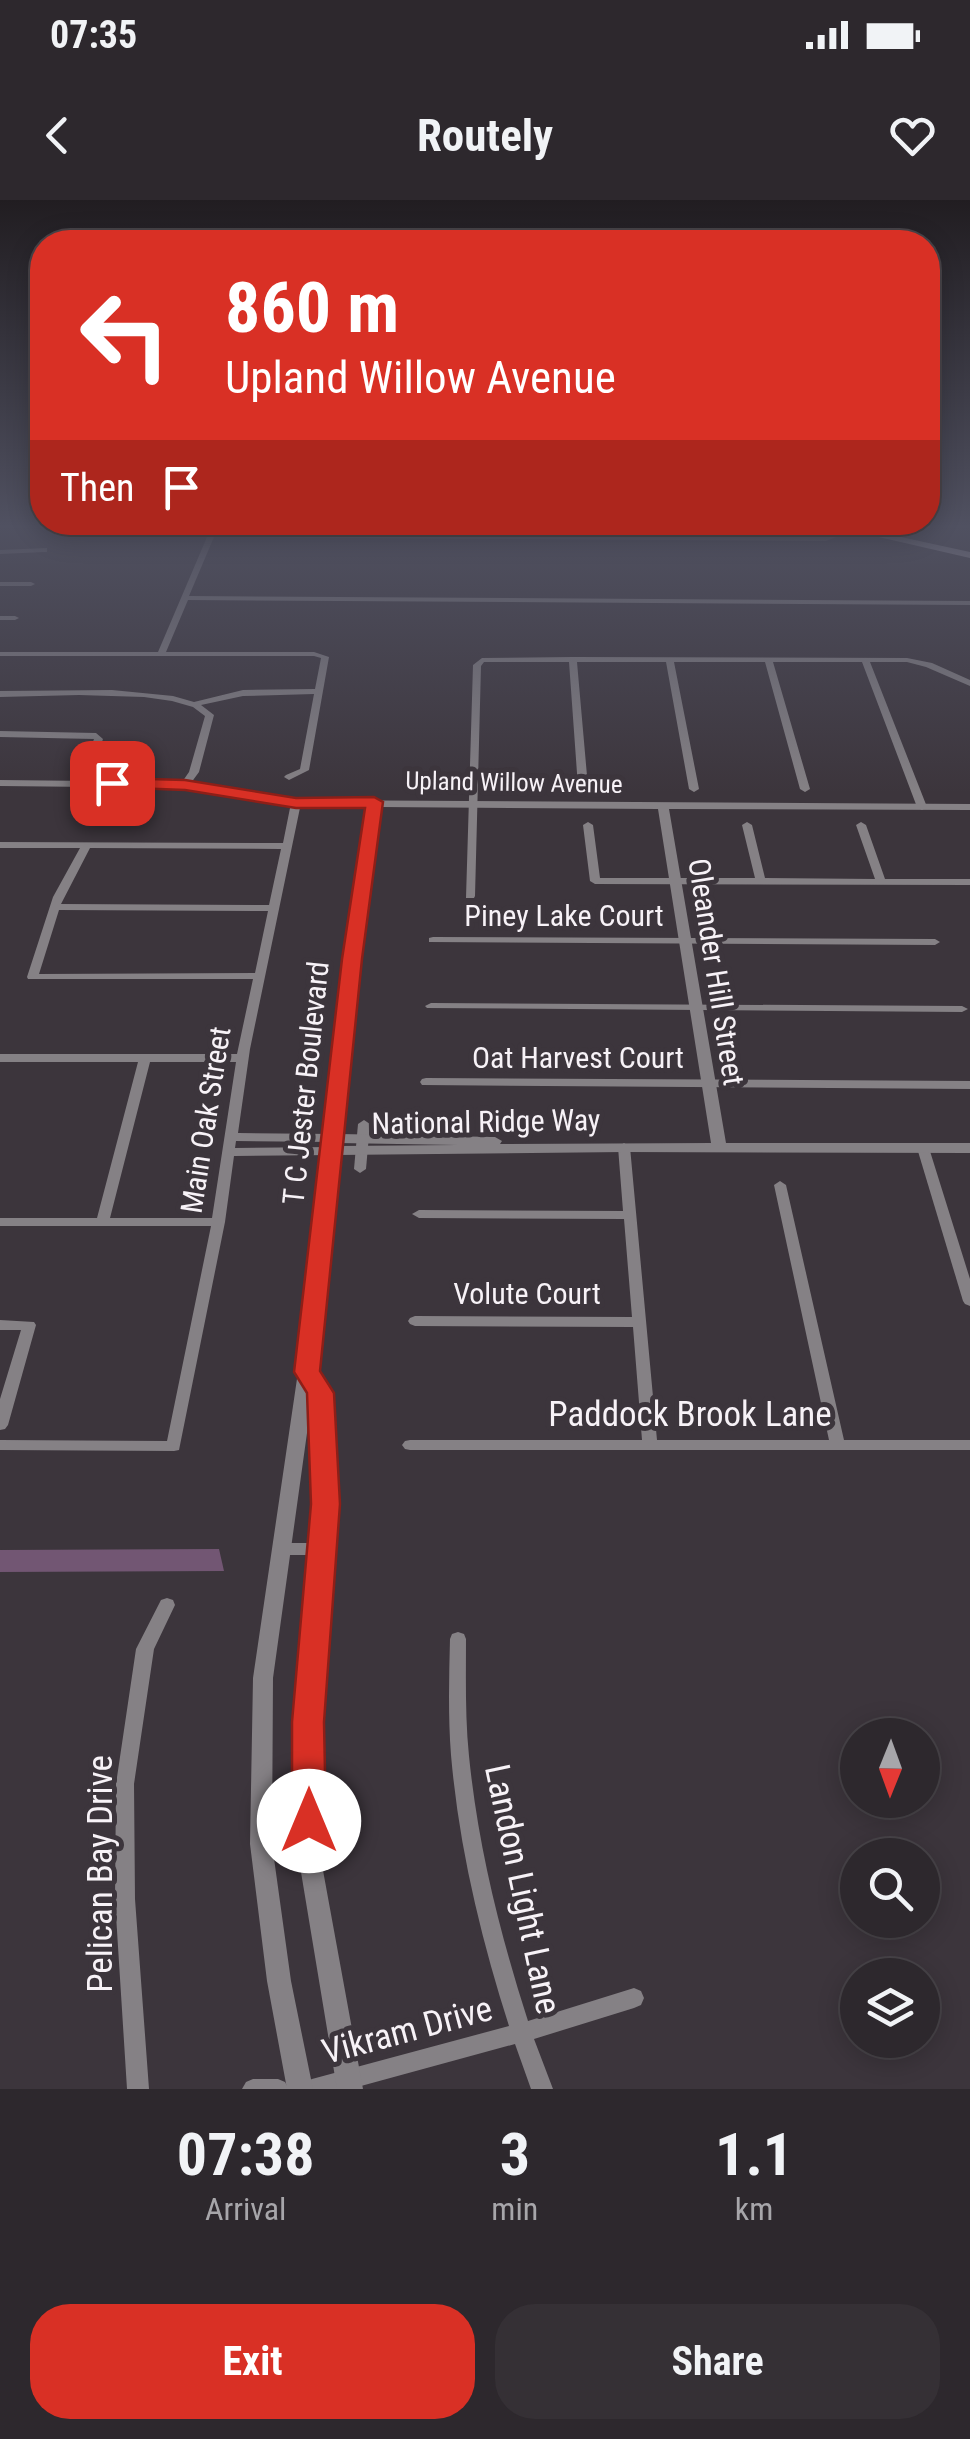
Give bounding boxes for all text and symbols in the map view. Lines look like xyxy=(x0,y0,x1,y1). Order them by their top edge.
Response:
text: 07:35 xyxy=(50,13,137,57)
icon: back xyxy=(30,108,85,163)
icon: heart xyxy=(885,108,940,163)
text: Routely xyxy=(417,109,553,162)
text: 860 m xyxy=(225,267,399,349)
icon: left xyxy=(60,270,190,400)
text: Upland Willow Avenue xyxy=(225,351,616,404)
icon: arrive xyxy=(154,460,209,515)
text: Then xyxy=(60,466,134,510)
pin xyxy=(70,741,155,826)
icon: arrive xyxy=(85,756,140,811)
street label: Upland Willow Avenue xyxy=(405,766,623,799)
street label: Oleander Hill Street xyxy=(681,856,752,1088)
street label: Piney Lake Court xyxy=(464,898,664,933)
street label: T C Jester Boulevard xyxy=(275,960,336,1206)
street label: Main Oak Street xyxy=(173,1024,238,1216)
street label: Oat Harvest Court xyxy=(472,1040,684,1075)
street label: National Ridge Way xyxy=(371,1102,601,1141)
street label: Volute Court xyxy=(453,1276,601,1311)
street label: Paddock Brook Lane xyxy=(548,1394,832,1435)
north arrow xyxy=(840,1718,940,1818)
map controls xyxy=(840,1718,940,2058)
street label: Pelican Bay Drive xyxy=(80,1755,121,1993)
street label: Landon Light Lane xyxy=(476,1760,569,2018)
position arrow xyxy=(257,1769,361,1873)
button: search xyxy=(840,1838,940,1938)
button: layers xyxy=(840,1958,940,2058)
street label: Vikram Drive xyxy=(318,1988,497,2073)
text: 07:38 xyxy=(177,2119,315,2190)
text: 3 xyxy=(500,2119,530,2190)
text: 1.1 xyxy=(715,2119,793,2190)
text: Arrival xyxy=(205,2190,286,2228)
text: min xyxy=(491,2190,538,2228)
text: km xyxy=(735,2190,773,2228)
button: Exit xyxy=(30,2304,475,2419)
button: Share xyxy=(495,2304,940,2419)

